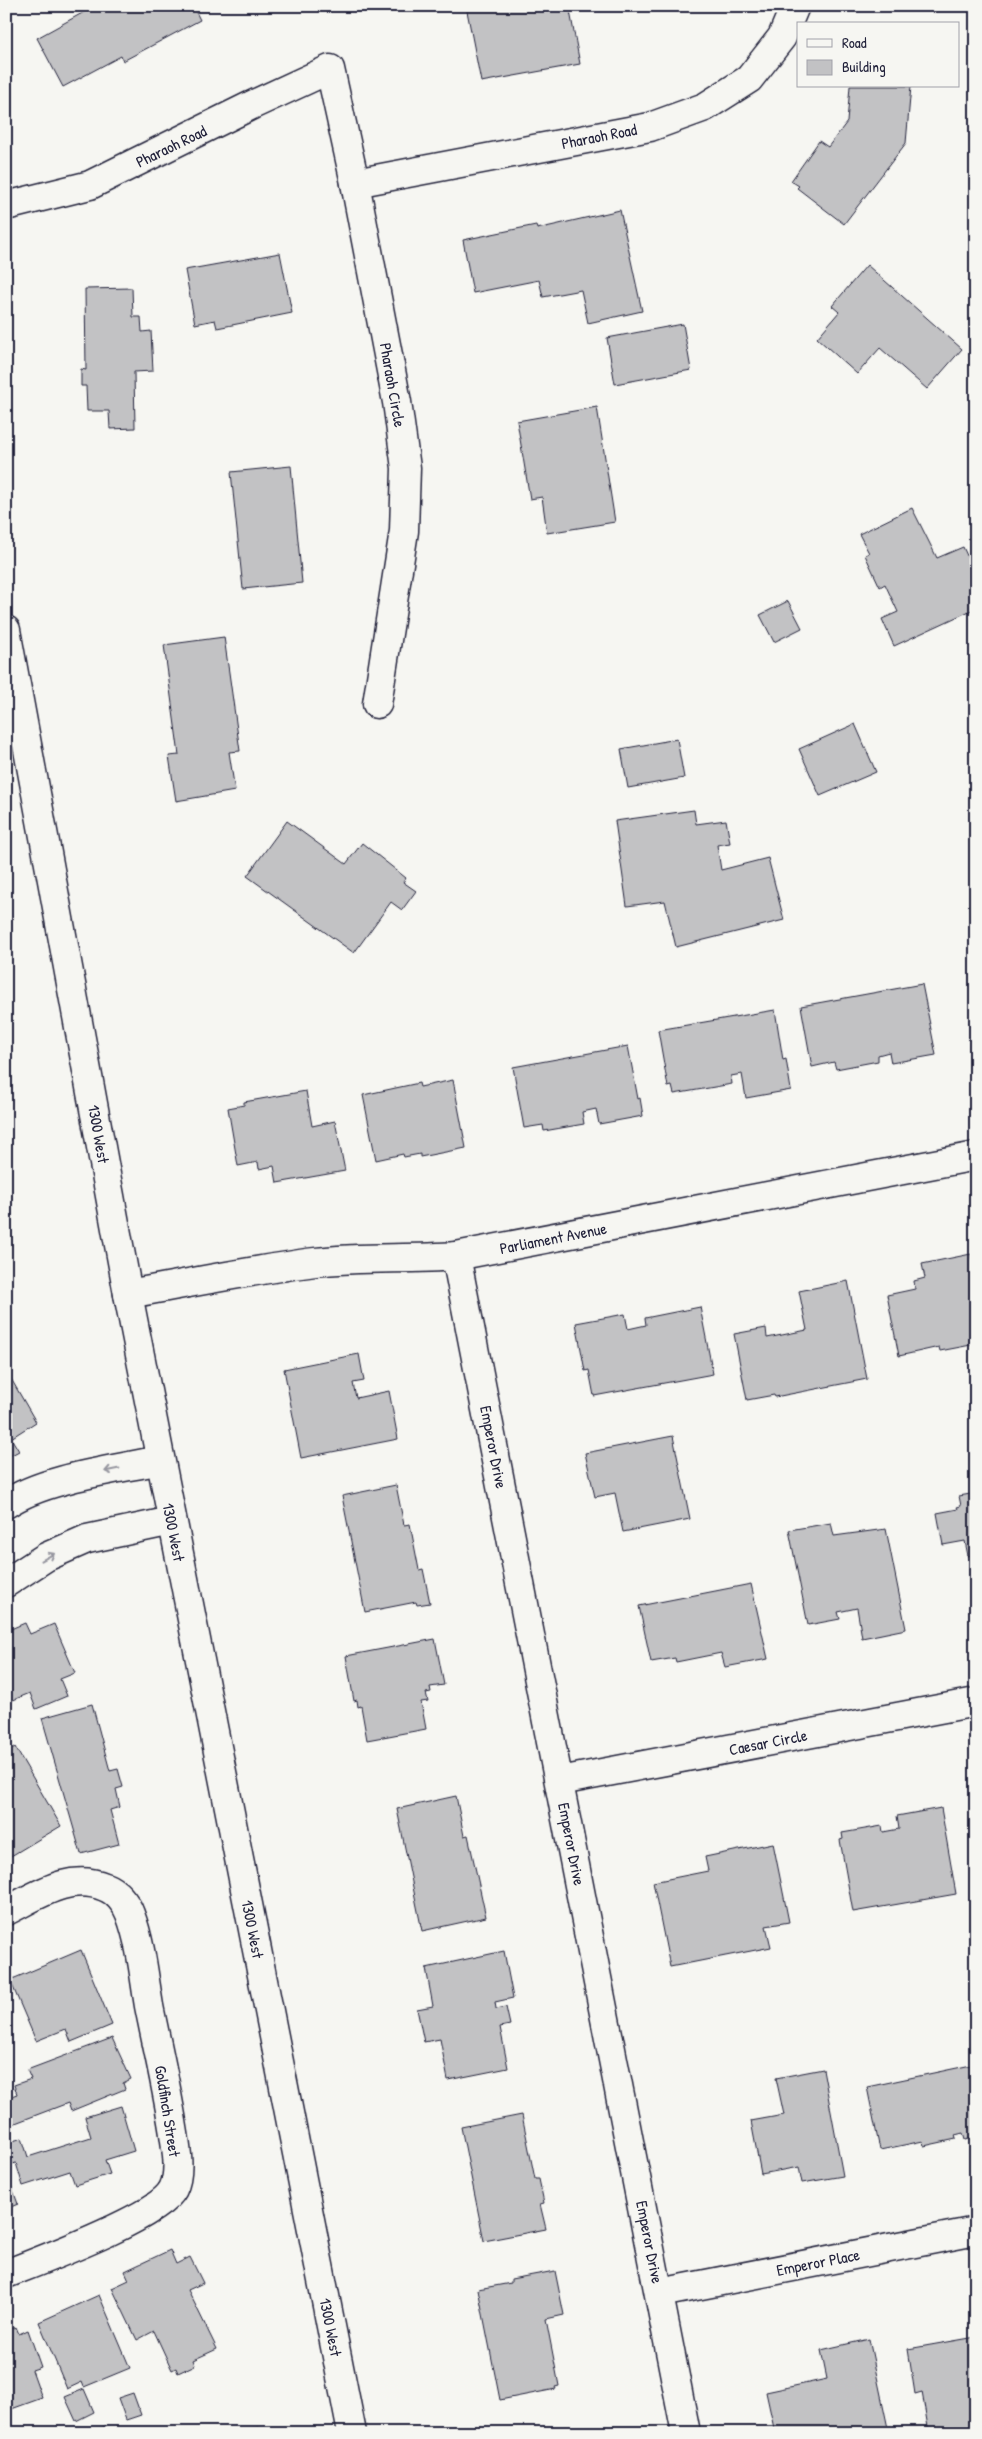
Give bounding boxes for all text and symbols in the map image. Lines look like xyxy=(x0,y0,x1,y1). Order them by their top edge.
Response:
legend xyxy=(797,22,960,88)
text: Road xyxy=(842,32,867,53)
text: Building xyxy=(842,56,886,77)
street label: Pharaoh Road xyxy=(559,118,639,154)
street label: Pharaoh Road xyxy=(132,119,210,173)
street label: Pharaoh Circle xyxy=(375,341,411,430)
street label: 1300 West xyxy=(83,1103,115,1165)
street label: Parliament Avenue xyxy=(498,1217,609,1259)
street label: Emperor Drive xyxy=(475,1404,513,1491)
one-way arrow xyxy=(105,1466,121,1475)
street label: 1300 West xyxy=(158,1501,191,1563)
one-way arrow xyxy=(40,1552,55,1562)
street label: Caesar Circle xyxy=(727,1724,810,1760)
street label: Emperor Drive xyxy=(553,1801,591,1888)
street label: 1300 West xyxy=(237,1898,270,1960)
street label: Goldfinch Street xyxy=(150,2064,186,2159)
street label: Emperor Drive xyxy=(631,2199,669,2286)
street label: Emperor Place xyxy=(774,2243,862,2281)
street label: 1300 West xyxy=(315,2296,348,2358)

